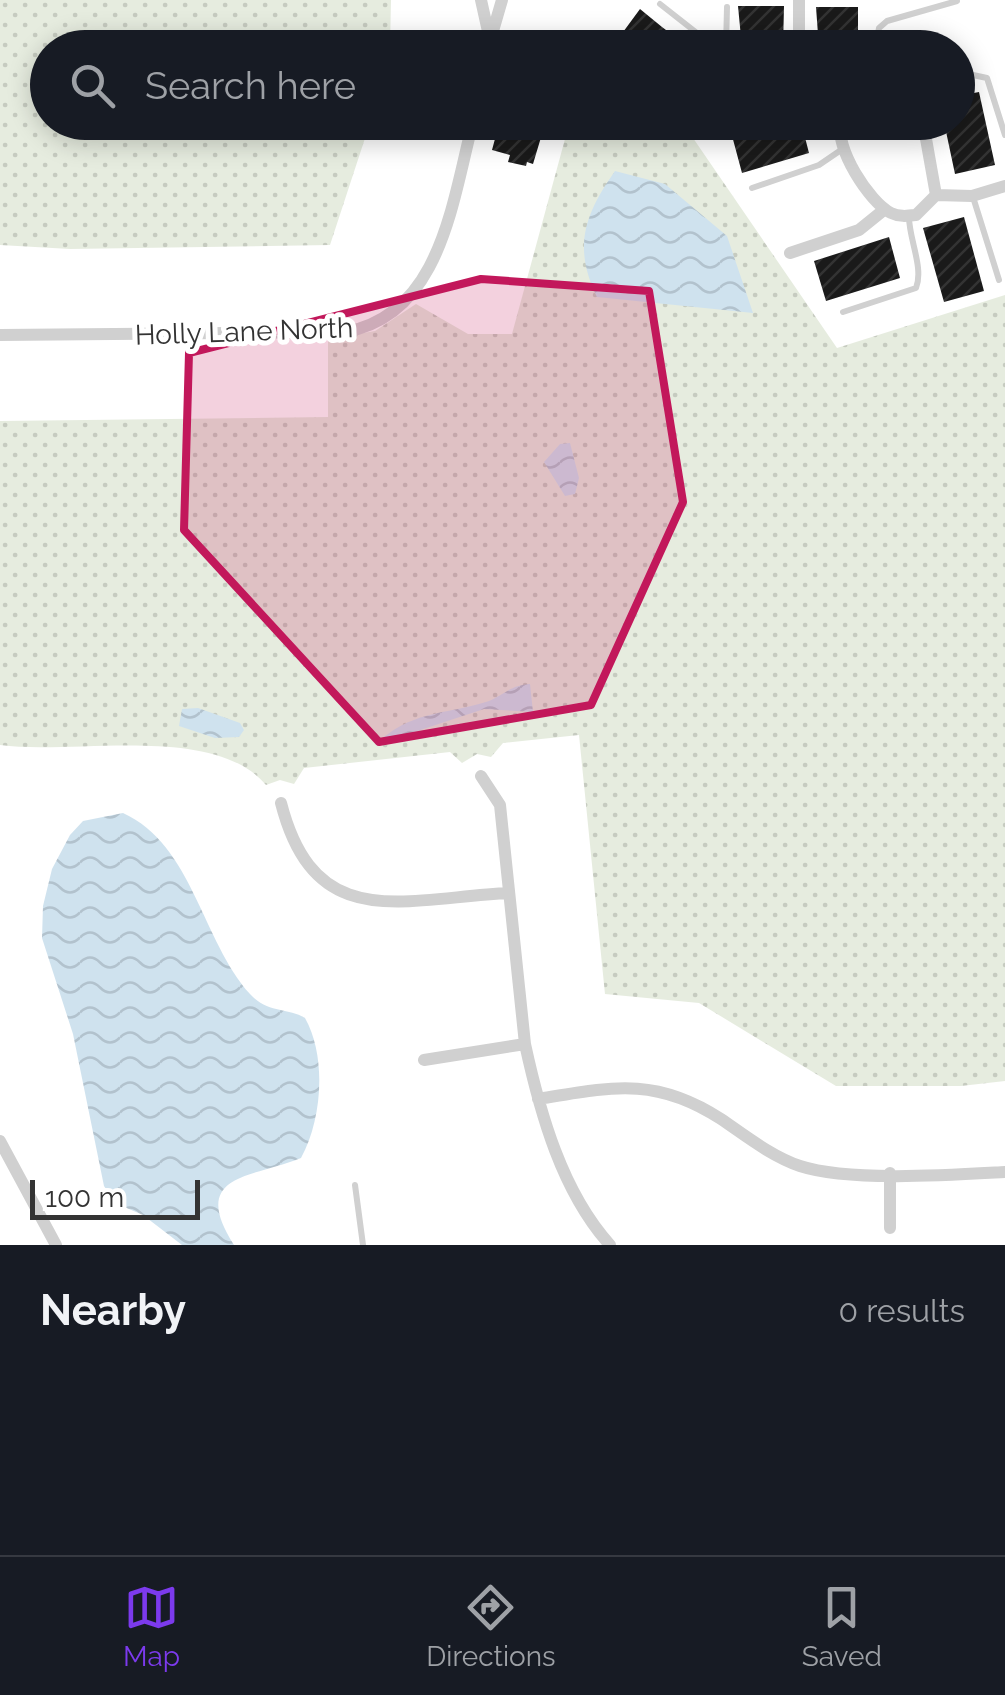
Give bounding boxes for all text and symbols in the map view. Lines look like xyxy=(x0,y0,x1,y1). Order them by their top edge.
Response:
search box xyxy=(30,30,975,140)
icon: search xyxy=(65,58,120,113)
text: Search here xyxy=(145,63,356,108)
street label: Holly Lane North xyxy=(134,311,354,352)
scale bar xyxy=(30,1175,200,1220)
text: 100 m xyxy=(45,1181,124,1214)
text: Nearby xyxy=(40,1286,186,1335)
text: 0 results xyxy=(838,1292,965,1329)
tab: Map xyxy=(123,1580,180,1673)
tab: Directions xyxy=(426,1580,556,1673)
tab: Saved xyxy=(802,1580,882,1673)

